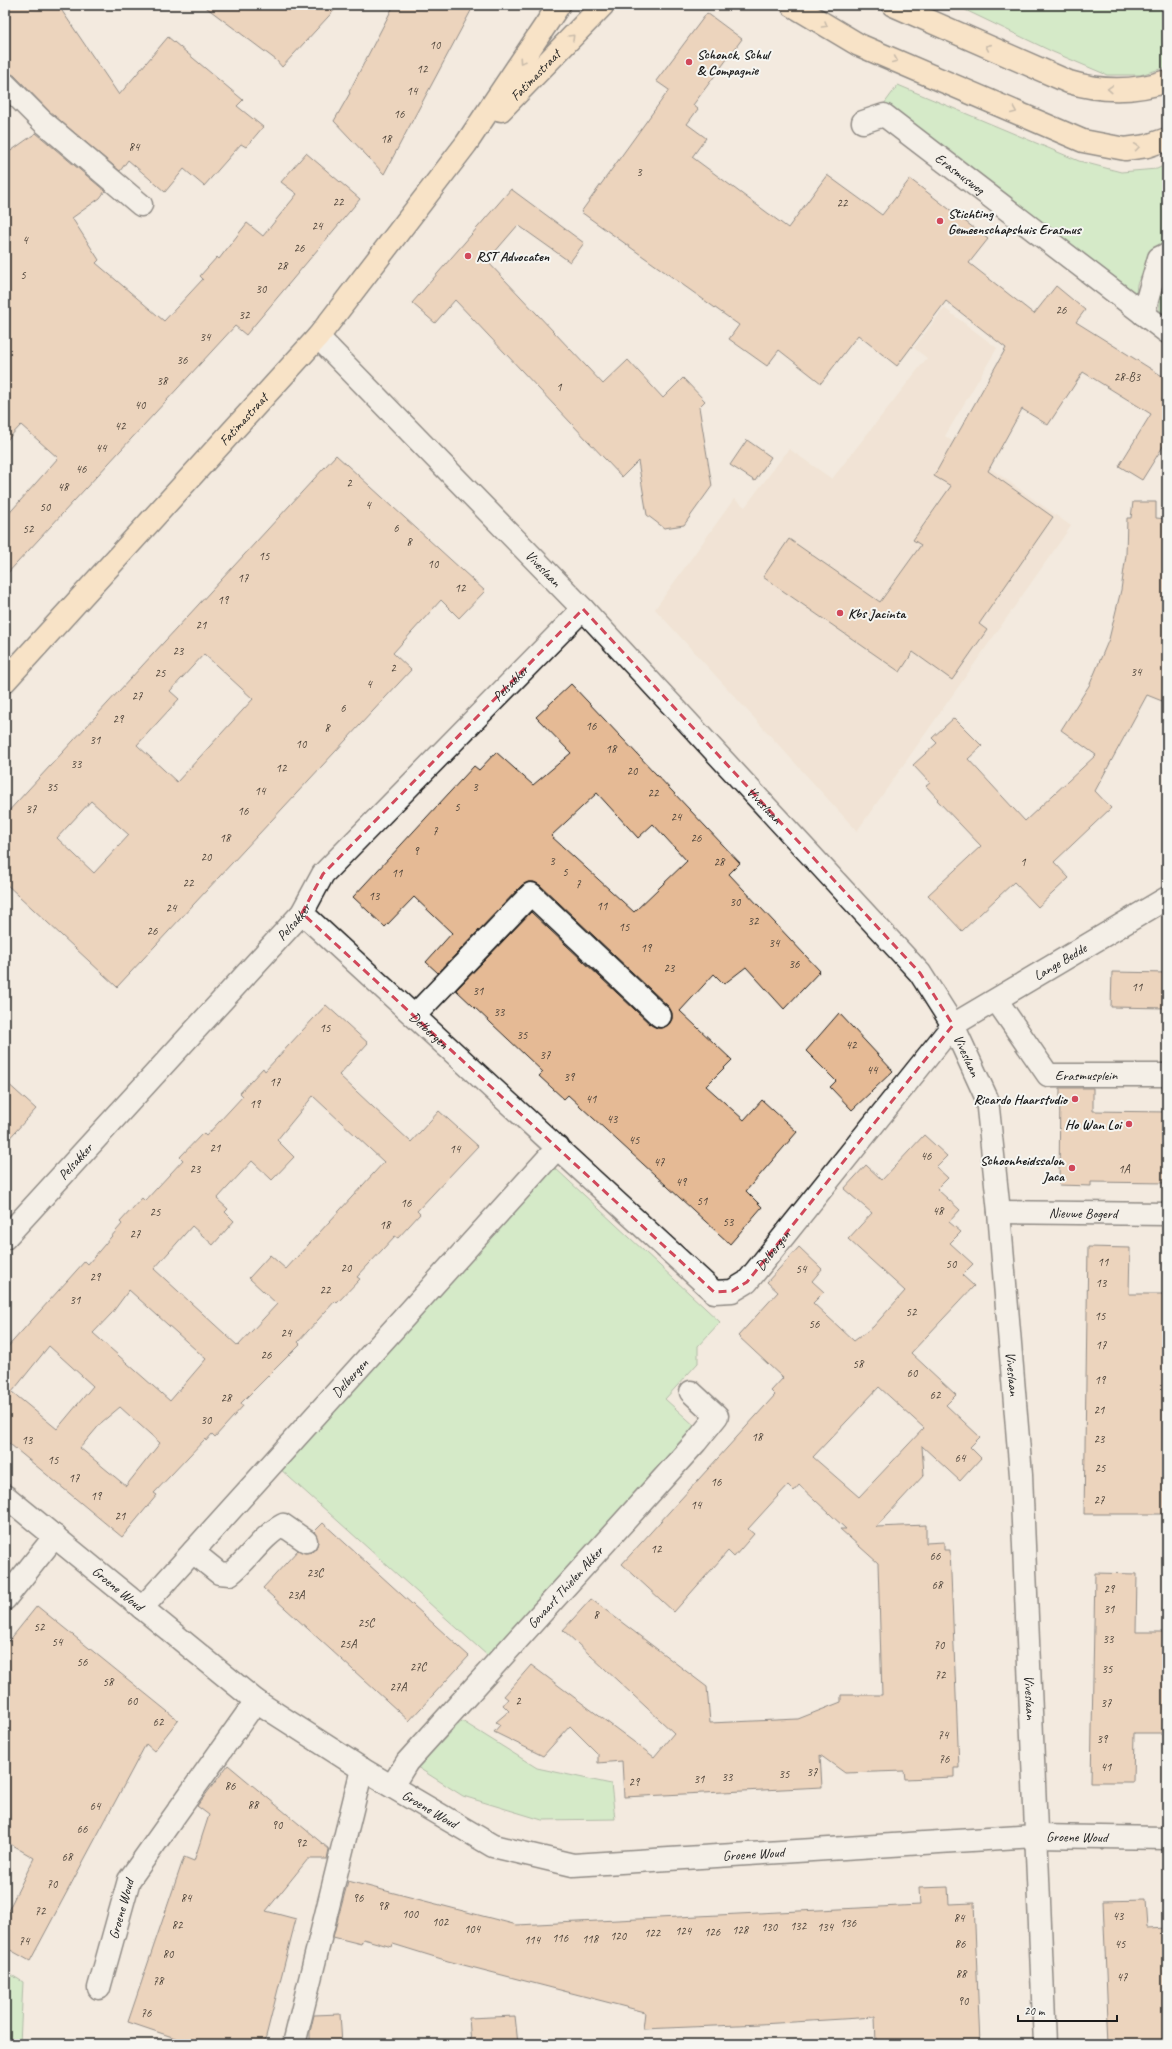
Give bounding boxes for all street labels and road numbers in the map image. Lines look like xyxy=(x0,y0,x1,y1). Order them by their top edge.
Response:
street label: Fatimastraat xyxy=(507,44,565,104)
street label: Erasmusweg xyxy=(932,149,989,198)
street label: Fatimastraat xyxy=(215,388,273,449)
street label: Viveslaan xyxy=(522,547,565,591)
street label: Pelsakker xyxy=(489,661,532,705)
street label: Viveslaan xyxy=(743,783,786,828)
street label: Pelsakker xyxy=(273,900,314,944)
street label: Lange Bedde xyxy=(1030,939,1091,984)
street label: Delbergen xyxy=(406,1008,453,1053)
street label: Viveslaan xyxy=(950,1032,984,1080)
street label: Erasmusplein xyxy=(1055,1067,1118,1084)
street label: Pelsakker xyxy=(54,1139,97,1183)
street label: Nieuwe Bogerd xyxy=(1049,1204,1120,1222)
street label: Delbergen xyxy=(751,1226,794,1274)
street label: Viveslaan xyxy=(1002,1351,1023,1397)
street label: Delbergen xyxy=(328,1354,372,1401)
street label: Govaart Thielen Akker xyxy=(524,1542,607,1632)
street label: Groene Woud xyxy=(89,1562,149,1616)
street label: Viveslaan xyxy=(1021,1675,1040,1721)
street label: Groene Woud xyxy=(399,1786,463,1833)
street label: Groene Woud xyxy=(1046,1828,1110,1846)
street label: Groene Woud xyxy=(722,1843,787,1864)
street label: Groene Woud xyxy=(105,1875,138,1941)

